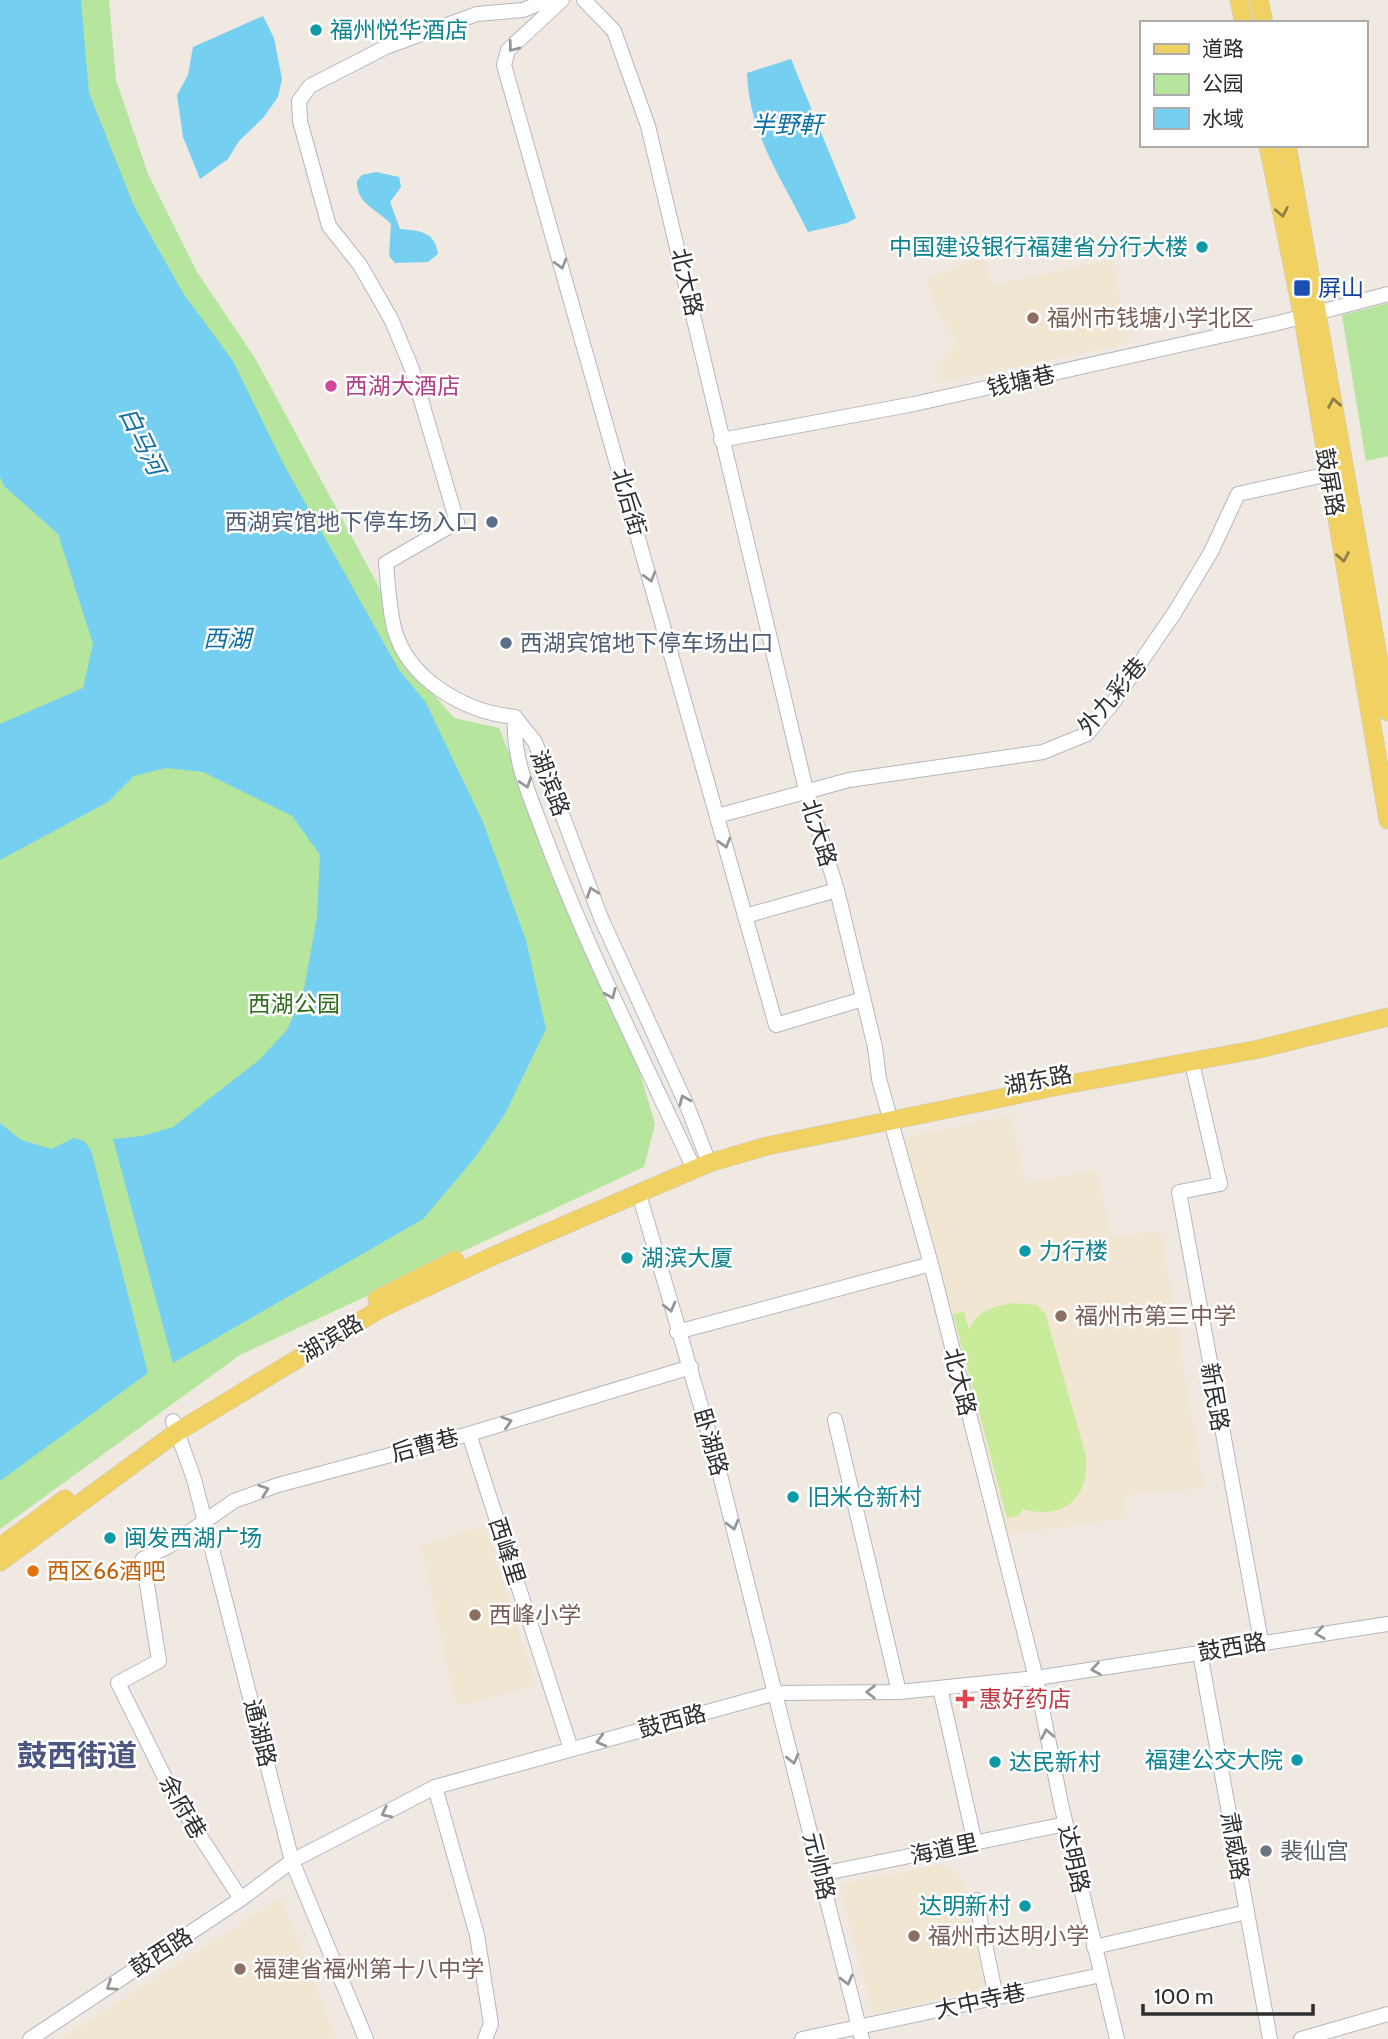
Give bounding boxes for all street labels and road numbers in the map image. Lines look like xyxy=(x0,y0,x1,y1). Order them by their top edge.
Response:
street label: 北大路 xyxy=(666,245,708,319)
street label: 钱塘巷 xyxy=(984,360,1058,402)
street label: 鼓屏路 xyxy=(1310,446,1350,518)
street label: 北后街 xyxy=(606,465,652,539)
street label: 外九彩巷 xyxy=(1072,652,1152,740)
street label: 湖滨路 xyxy=(525,746,575,820)
street label: 北大路 xyxy=(796,796,842,870)
street label: 湖东路 xyxy=(1001,1060,1075,1100)
street label: 湖滨路 xyxy=(294,1308,368,1368)
street label: 北大路 xyxy=(938,1345,982,1419)
street label: 新民路 xyxy=(1195,1361,1235,1433)
street label: 卧湖路 xyxy=(688,1405,734,1479)
street label: 后曹巷 xyxy=(388,1423,462,1467)
street label: 西峰里 xyxy=(483,1514,531,1588)
street label: 鼓西路 xyxy=(1196,1627,1268,1667)
street label: 通湖路 xyxy=(238,1696,282,1770)
street label: 鼓西路 xyxy=(635,1699,709,1743)
street label: 余府巷 xyxy=(154,1770,212,1844)
street label: 肃威路 xyxy=(1215,1810,1255,1882)
street label: 达明路 xyxy=(1053,1822,1095,1896)
street label: 海道里 xyxy=(907,1828,981,1870)
street label: 元帅路 xyxy=(797,1829,841,1903)
street label: 鼓西路 xyxy=(124,1921,198,1983)
street label: 大中寺巷 xyxy=(932,1978,1028,2024)

